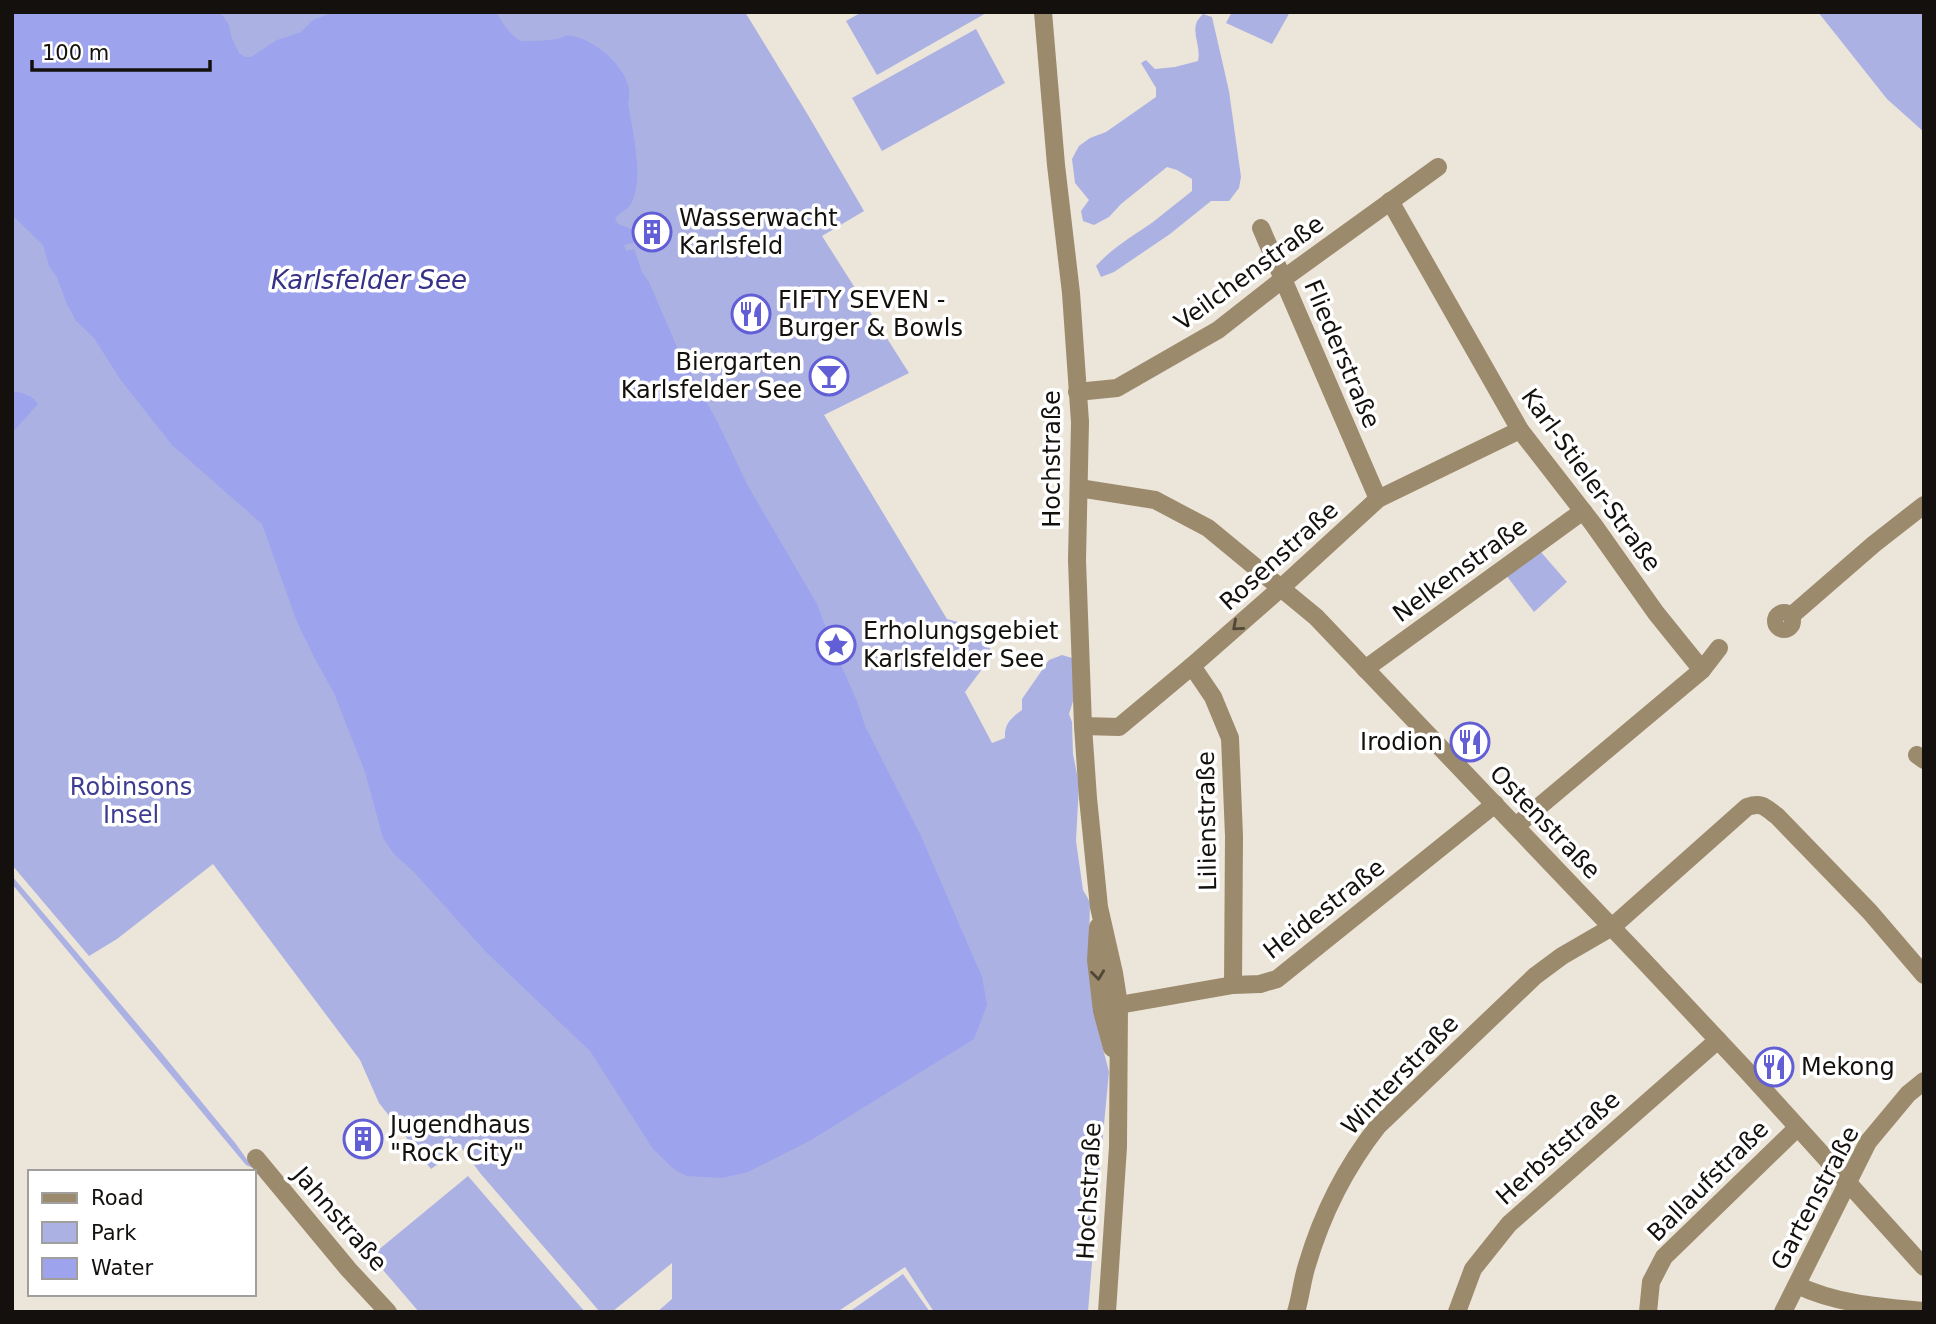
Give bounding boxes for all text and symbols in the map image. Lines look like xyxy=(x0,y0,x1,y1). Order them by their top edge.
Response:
scale bar xyxy=(32,28,210,72)
text: 100 m xyxy=(42,41,109,65)
place label: Wasserwacht Karlsfeld xyxy=(679,204,838,260)
street label: Veilchenstraße xyxy=(1169,210,1329,336)
building icon: Wasserwacht Karlsfeld xyxy=(631,211,673,253)
water label: Karlsfelder See xyxy=(271,265,467,295)
street label: Fliederstraße xyxy=(1298,276,1386,432)
place label: FIFTY SEVEN - Burger & Bowls xyxy=(778,286,963,342)
restaurant icon: FIFTY SEVEN - Burger & Bowls xyxy=(730,293,772,335)
place label: Biergarten Karlsfelder See xyxy=(621,348,802,404)
bar icon: Biergarten Karlsfelder See xyxy=(808,355,850,397)
street label: Karl-Stieler-Straße xyxy=(1515,383,1667,577)
street label: Hochstraße xyxy=(1038,390,1066,528)
street label: Rosenstraße xyxy=(1214,496,1344,616)
street label: Nelkenstraße xyxy=(1388,512,1532,628)
place label: Erholungsgebiet Karlsfelder See xyxy=(863,617,1058,673)
one-way arrow xyxy=(1232,618,1245,631)
place icon: Erholungsgebiet Karlsfelder See xyxy=(815,624,857,666)
restaurant icon: Irodion xyxy=(1449,721,1491,763)
place label: Irodion xyxy=(1360,728,1443,756)
street label: Lilienstraße xyxy=(1192,751,1222,891)
street label: Ostenstraße xyxy=(1484,759,1606,885)
park label: Robinsons Insel xyxy=(70,773,192,829)
street label: Heidestraße xyxy=(1258,853,1390,965)
one-way arrow xyxy=(1090,970,1105,981)
street label: Winterstraße xyxy=(1336,1009,1464,1141)
restaurant icon: Mekong xyxy=(1753,1046,1795,1088)
place label: Mekong xyxy=(1801,1053,1895,1081)
street label: Herbststraße xyxy=(1491,1085,1625,1211)
place label: Jugendhaus "Rock City" xyxy=(388,1111,530,1167)
street label: Ballaufstraße xyxy=(1642,1115,1774,1247)
building icon: Jugendhaus "Rock City" xyxy=(342,1118,384,1160)
street label: Gartenstraße xyxy=(1765,1121,1865,1275)
street label: Hochstraße xyxy=(1071,1122,1107,1260)
street label: Jahnstraße xyxy=(286,1160,393,1277)
legend xyxy=(28,1170,256,1296)
text: Road xyxy=(91,1186,144,1210)
text: Park xyxy=(91,1221,137,1245)
text: Water xyxy=(91,1256,153,1280)

